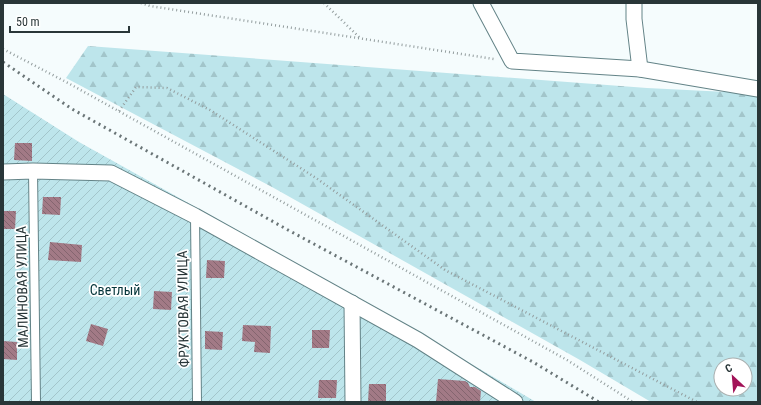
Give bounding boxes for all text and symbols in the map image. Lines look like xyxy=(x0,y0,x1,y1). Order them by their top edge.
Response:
scale bar xyxy=(10,8,129,34)
text: 50 m xyxy=(16,15,40,29)
street label: МАЛИНОВАЯ УЛИЦА xyxy=(13,226,31,348)
street label: ФРУКТОВАЯ УЛИЦА xyxy=(174,250,192,368)
park label: Светлый xyxy=(90,282,140,298)
north arrow xyxy=(713,357,753,397)
text: С xyxy=(723,361,735,376)

